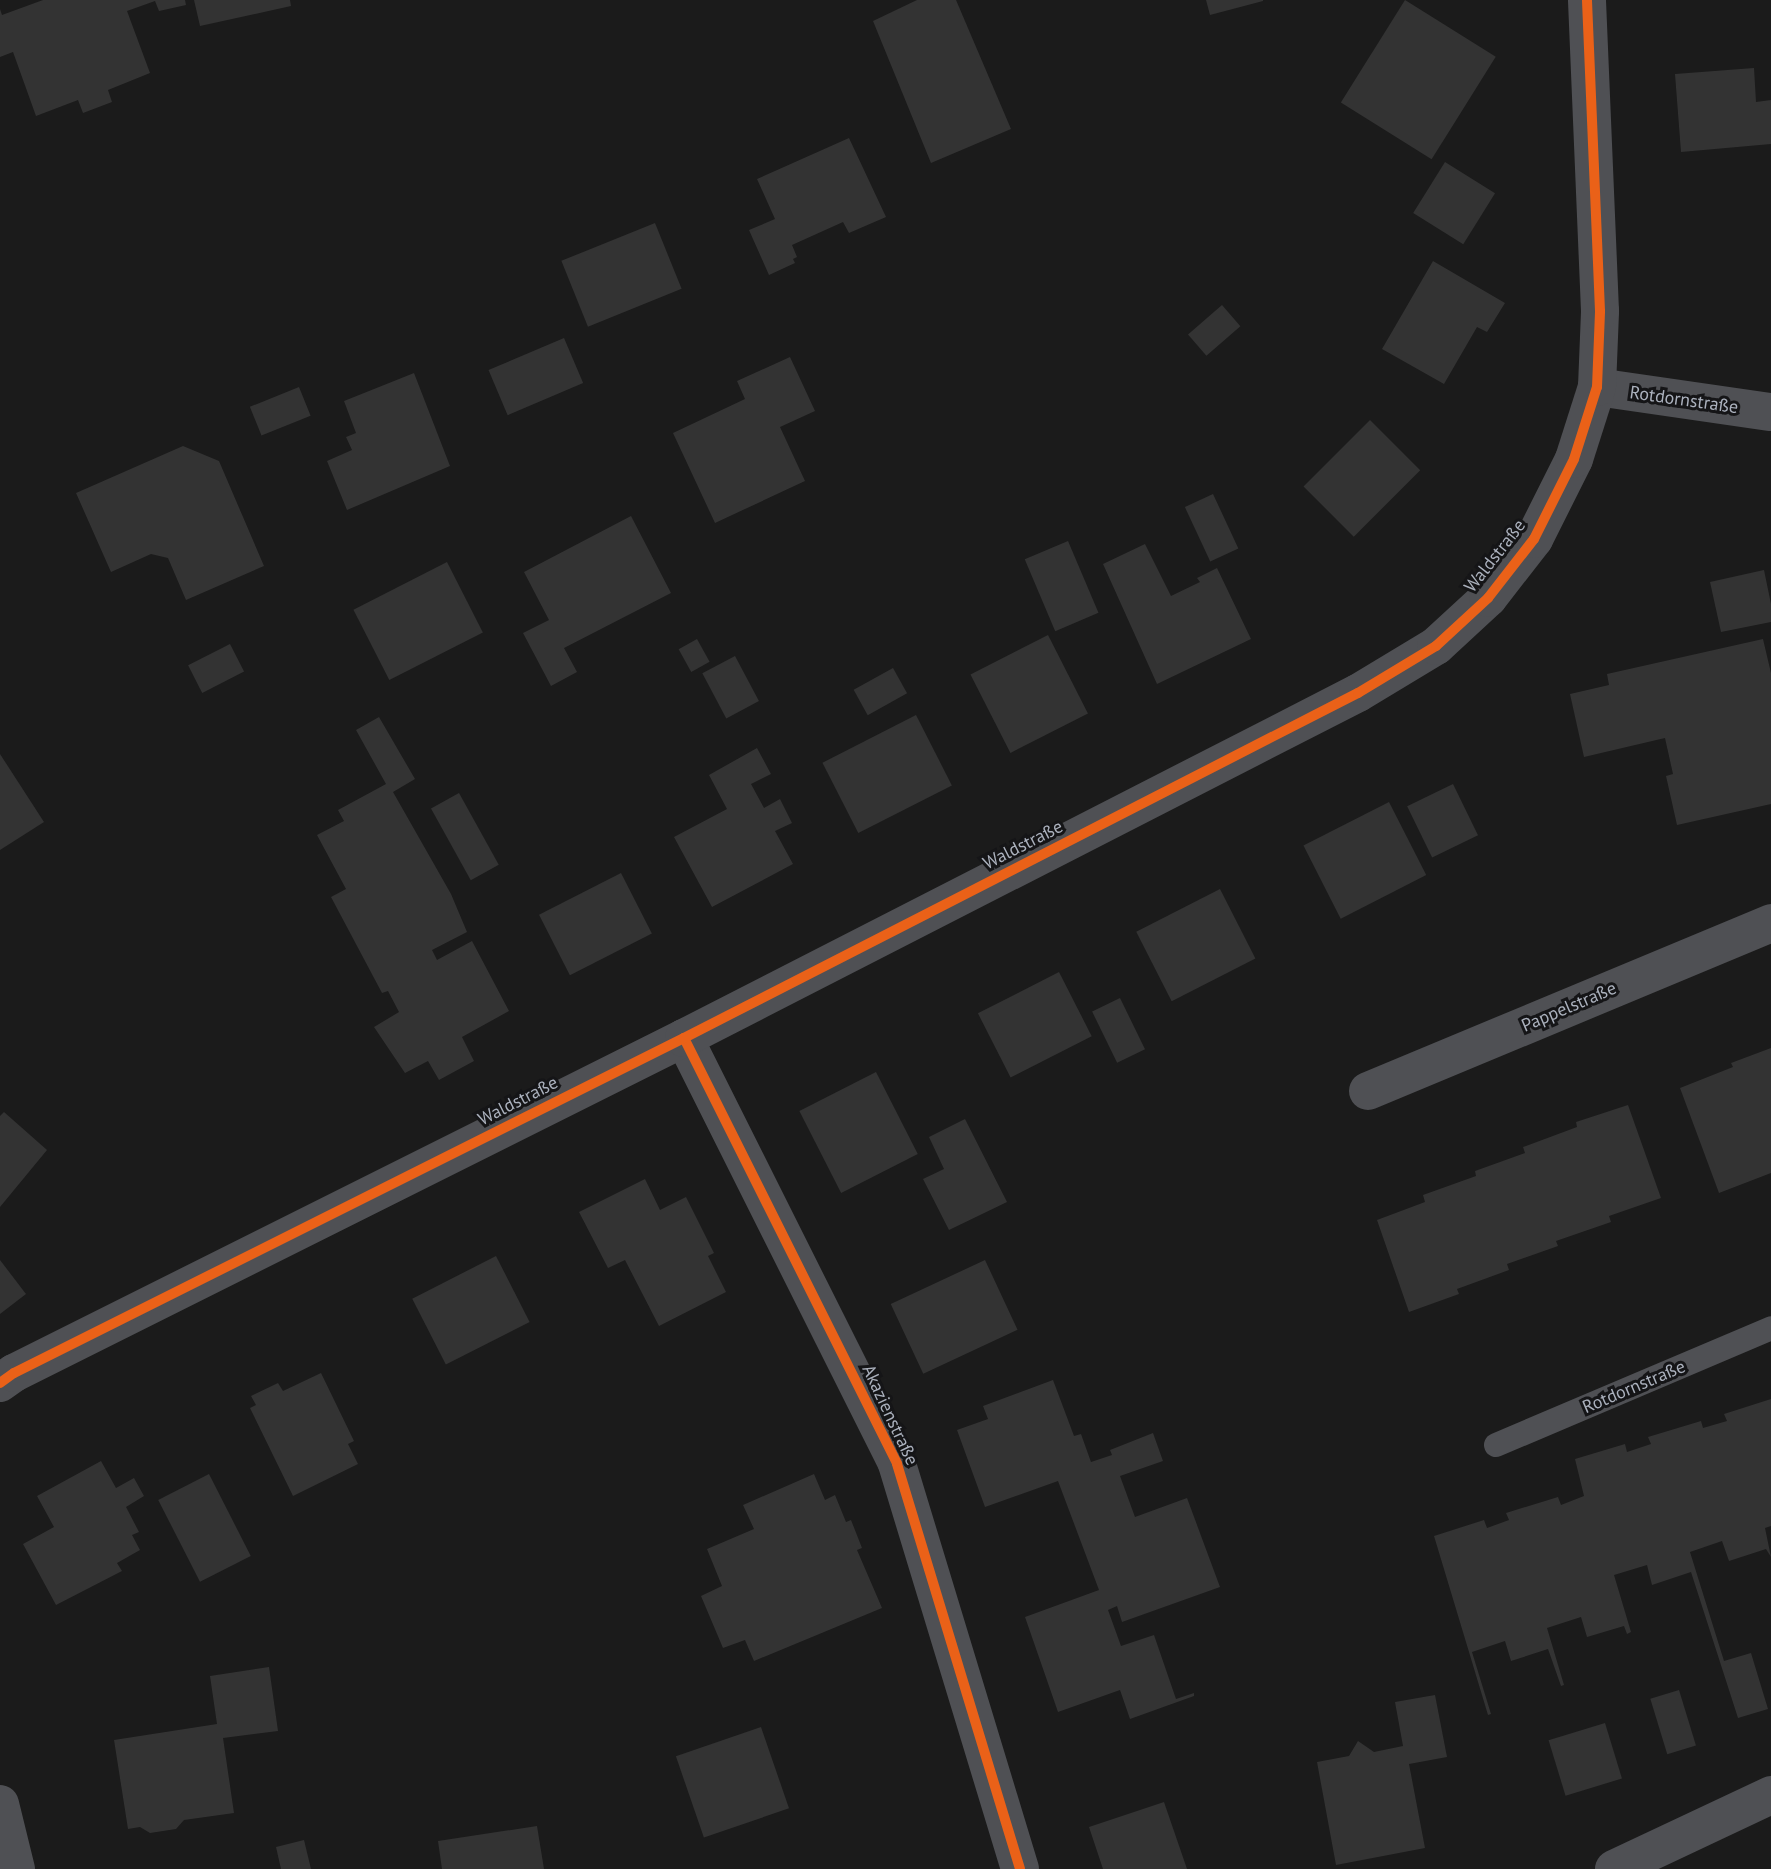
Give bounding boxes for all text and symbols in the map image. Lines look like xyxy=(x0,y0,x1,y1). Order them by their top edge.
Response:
street label: Rotdornstraße xyxy=(1628,382,1740,418)
street label: Waldstraße xyxy=(1460,515,1530,597)
street label: Waldstraße xyxy=(980,816,1066,874)
street label: Pappelstraße xyxy=(1518,977,1620,1037)
street label: Waldstraße xyxy=(475,1072,561,1130)
street label: Rotdornstraße xyxy=(1579,1356,1689,1418)
street label: Akazienstraße xyxy=(857,1361,923,1469)

